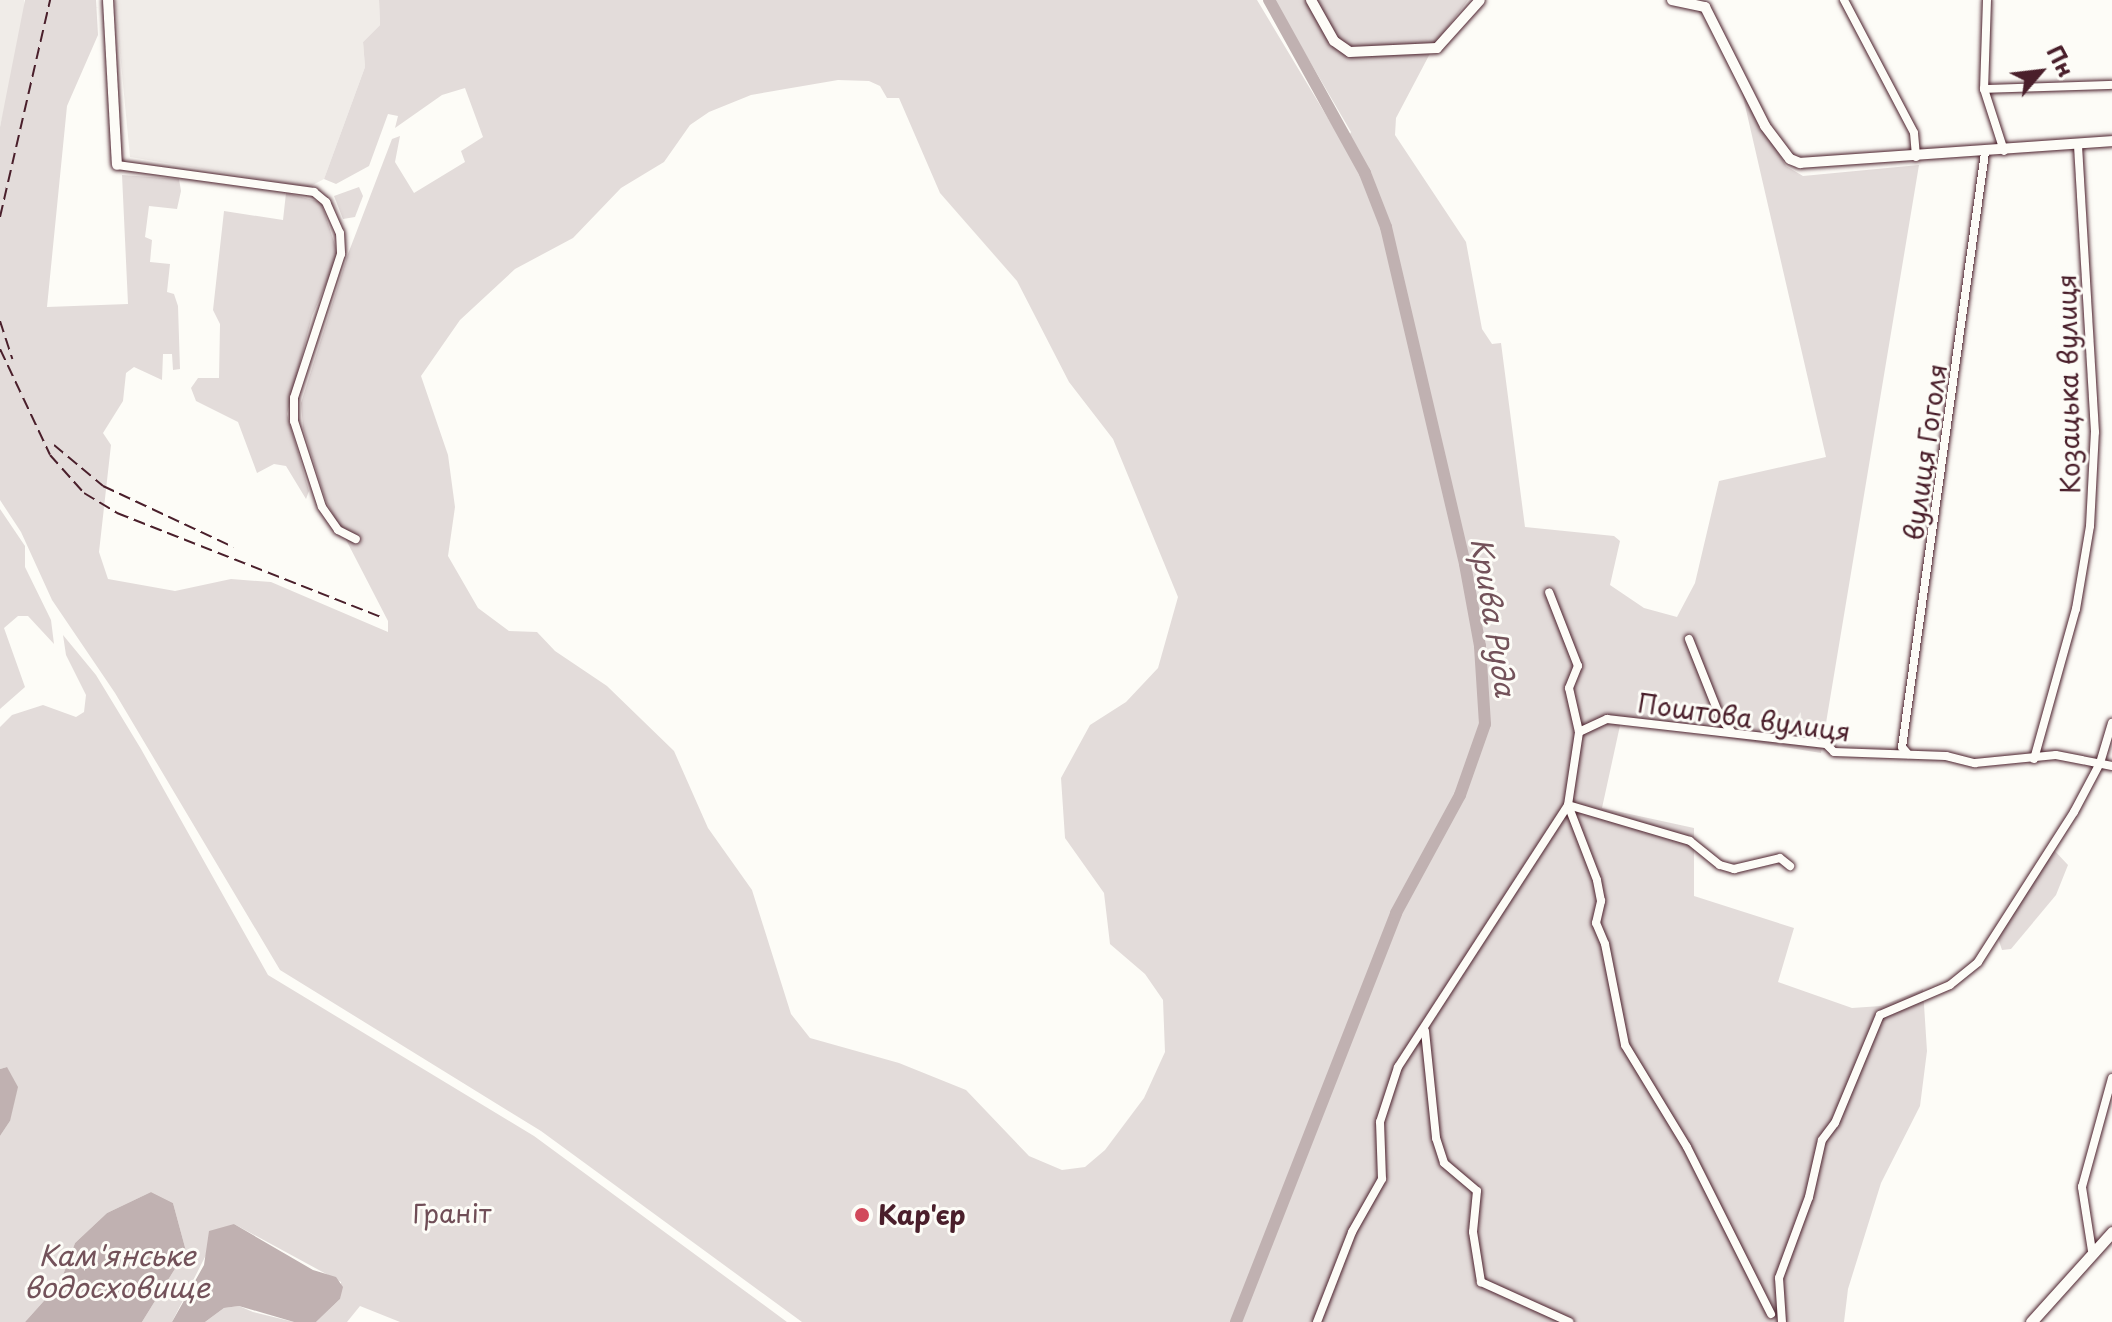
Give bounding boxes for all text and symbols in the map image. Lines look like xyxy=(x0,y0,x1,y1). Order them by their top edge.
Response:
north arrow xyxy=(2000,32,2080,112)
text: Пн xyxy=(2040,39,2084,82)
street label: Козацька вулиця xyxy=(2050,273,2086,495)
street label: вулиця Гоголя xyxy=(1897,361,1953,543)
water label: Крива Руда xyxy=(1465,535,1523,699)
street label: Поштова вулиця xyxy=(1635,687,1853,747)
park label: Граніт xyxy=(413,1197,491,1229)
place label: Кар'єр xyxy=(878,1199,965,1231)
marker: Кар'єр xyxy=(853,1206,871,1224)
water label: Кам'янське водосховище xyxy=(24,1238,210,1304)

